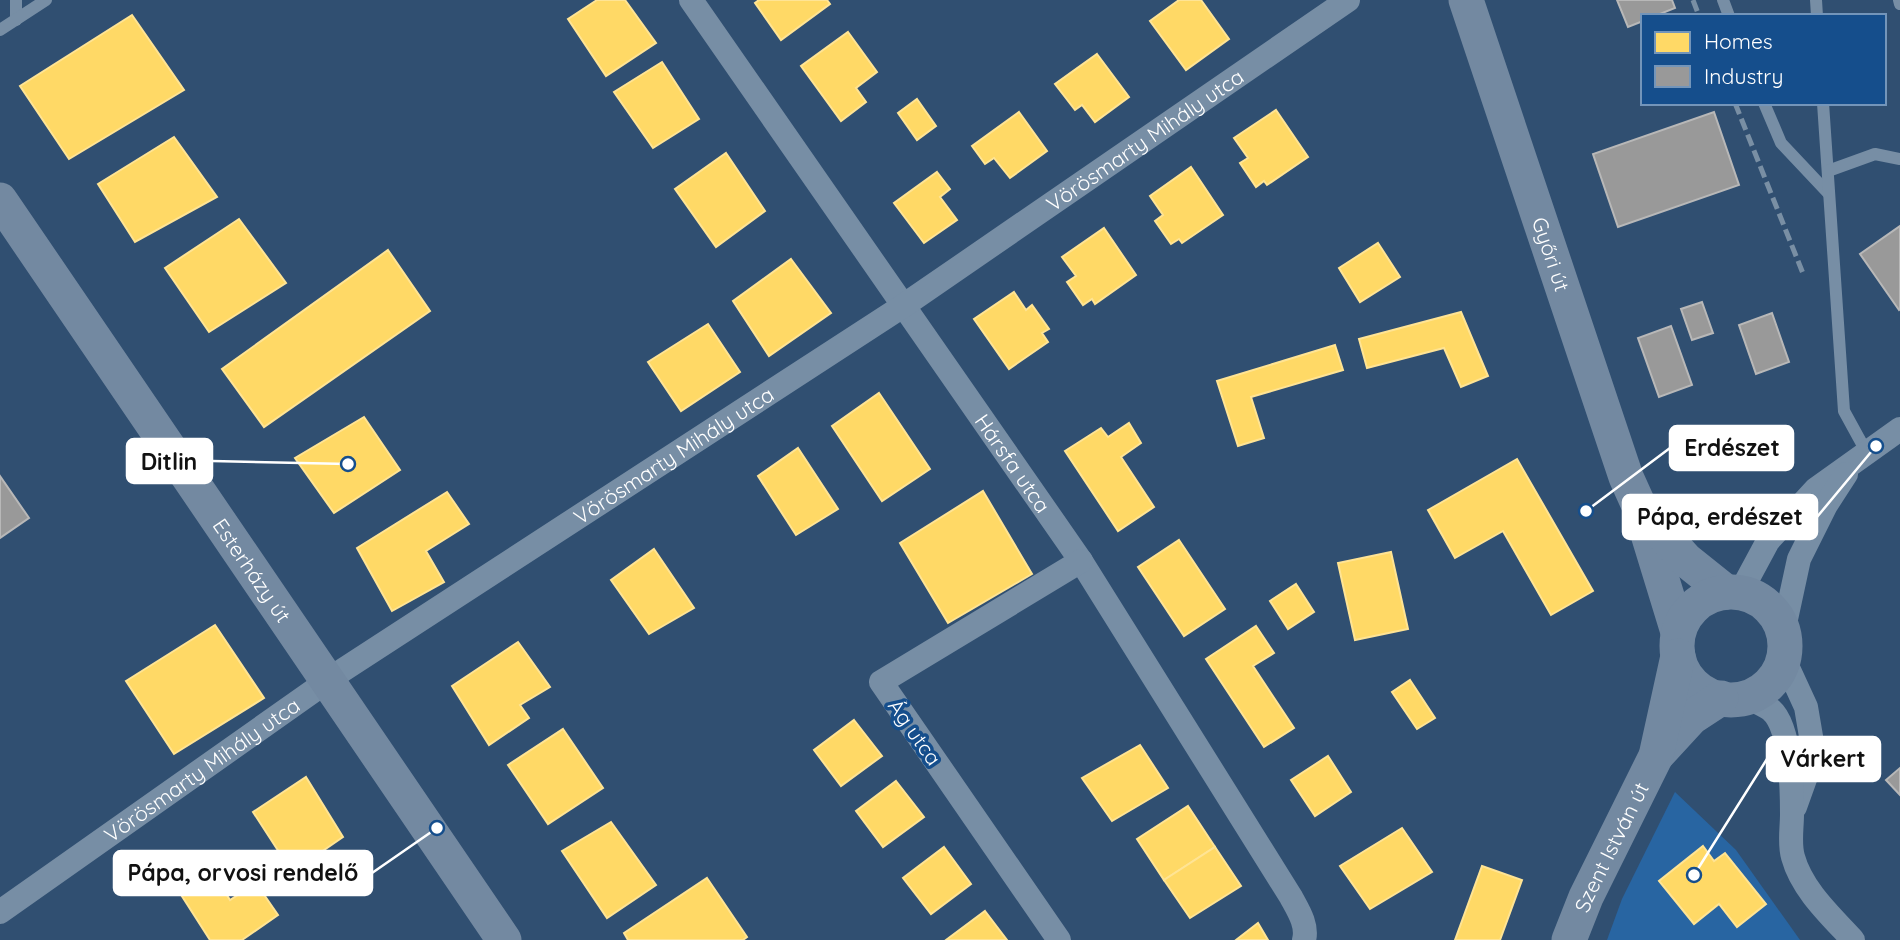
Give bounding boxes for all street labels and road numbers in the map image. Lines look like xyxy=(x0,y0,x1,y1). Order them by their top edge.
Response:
street label: Vörösmarty Mihály utca xyxy=(1041,63,1248,217)
street label: Győri út xyxy=(1527,214,1576,295)
street label: Vörösmarty Mihály utca xyxy=(569,381,778,530)
street label: Hársfa utca xyxy=(970,409,1056,517)
street label: Esterházy út xyxy=(208,513,297,627)
street label: Vörösmarty Mihály utca xyxy=(99,692,305,848)
street label: Ág utca xyxy=(883,694,947,770)
street label: Szent István út xyxy=(1568,778,1654,916)

